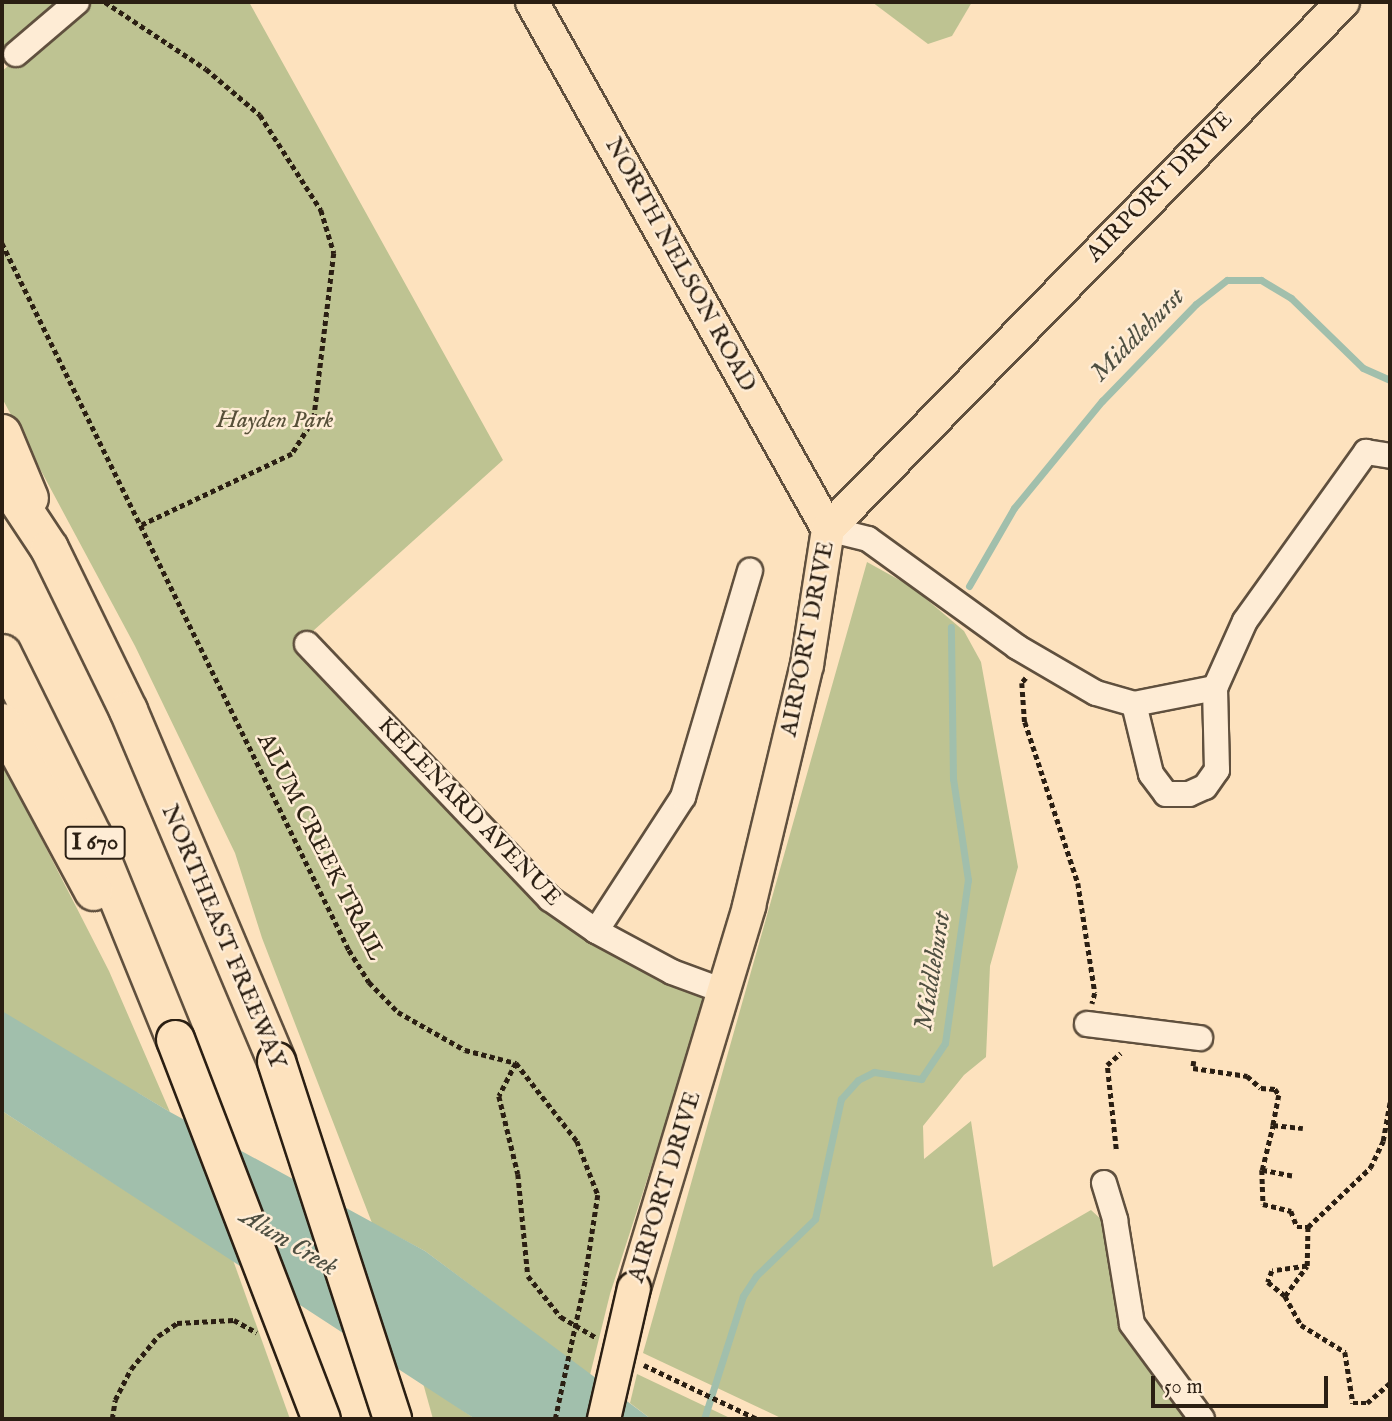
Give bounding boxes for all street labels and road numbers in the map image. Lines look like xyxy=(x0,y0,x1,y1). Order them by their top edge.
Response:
street label: AIRPORT DRIVE xyxy=(1081,106,1239,268)
street label: NORTH NELSON ROAD xyxy=(598,133,762,397)
street label: AIRPORT DRIVE xyxy=(775,539,841,739)
street label: KELENARD AVENUE xyxy=(371,711,567,913)
street label: ALUM CREEK TRAIL xyxy=(250,729,390,965)
street label: NORTHEAST FREEWAY xyxy=(154,801,292,1073)
road number: I 670 xyxy=(64,824,126,862)
street label: AIRPORT DRIVE xyxy=(622,1088,708,1286)

